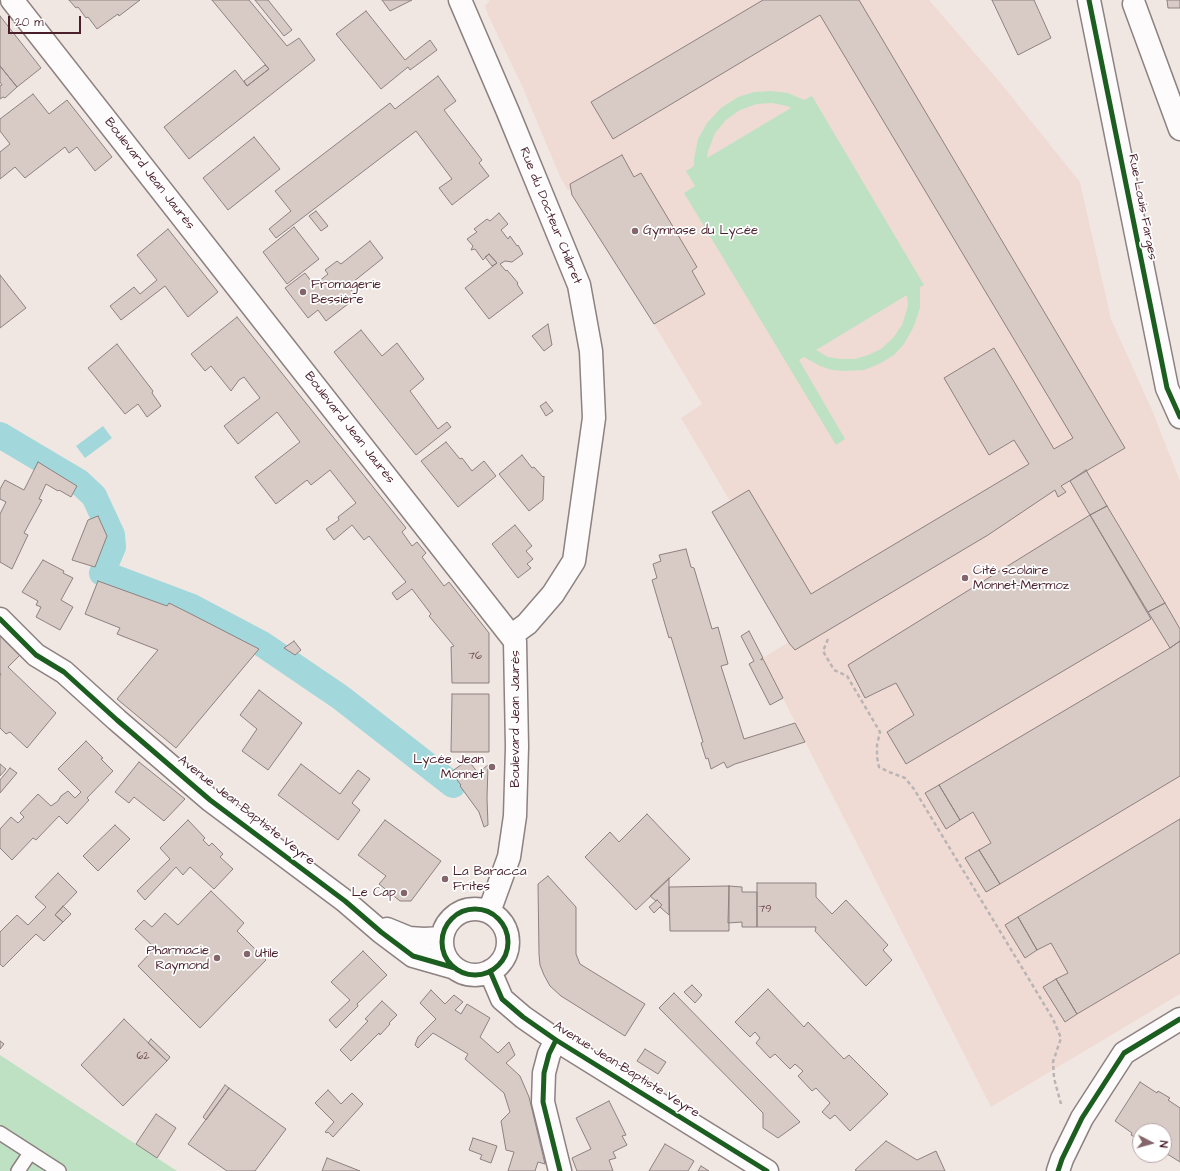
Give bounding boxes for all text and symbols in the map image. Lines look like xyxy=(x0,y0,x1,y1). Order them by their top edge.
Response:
scale bar xyxy=(10,8,83,34)
text: 20 m xyxy=(15,14,44,31)
street label: Boulevard Jean Jaurès xyxy=(100,115,198,233)
street label: Rue du Docteur Chibret xyxy=(515,145,585,287)
street label: Rue Louis Farges xyxy=(1124,153,1160,261)
place label: Gymnase du Lycée xyxy=(643,223,758,239)
marker: Gymnase du Lycée xyxy=(630,226,640,236)
place label: Fromagerie Bessière xyxy=(311,277,381,308)
marker: Fromagerie Bessière xyxy=(298,287,308,297)
street label: Boulevard Jean Jaurès xyxy=(300,369,398,487)
place label: Cité scolaire Monnet-Mermoz xyxy=(973,563,1069,594)
marker: Cité scolaire Monnet-Mermoz xyxy=(960,573,970,583)
house number: 76 xyxy=(468,650,482,664)
street label: Boulevard Jean Jaurès xyxy=(508,650,524,788)
place label: Lycée Jean Monnet xyxy=(413,752,484,783)
street label: Avenue Jean-Baptiste Veyre xyxy=(174,753,318,869)
marker: Lycée Jean Monnet xyxy=(487,762,497,772)
place label: La Baracca Frites xyxy=(453,864,527,895)
marker: La Baracca Frites xyxy=(440,874,450,884)
place label: Le Cap xyxy=(352,885,396,901)
marker: Le Cap xyxy=(399,888,409,898)
house number: 79 xyxy=(758,903,772,917)
place label: Pharmacie Raymond xyxy=(147,943,209,974)
place label: Utile xyxy=(255,946,279,962)
marker: Utile xyxy=(242,949,252,959)
marker: Pharmacie Raymond xyxy=(212,953,222,963)
street label: Avenue Jean-Baptiste Veyre xyxy=(550,1019,702,1121)
house number: 62 xyxy=(136,1050,150,1064)
north arrow xyxy=(1132,1123,1172,1163)
text: N xyxy=(1156,1140,1171,1148)

